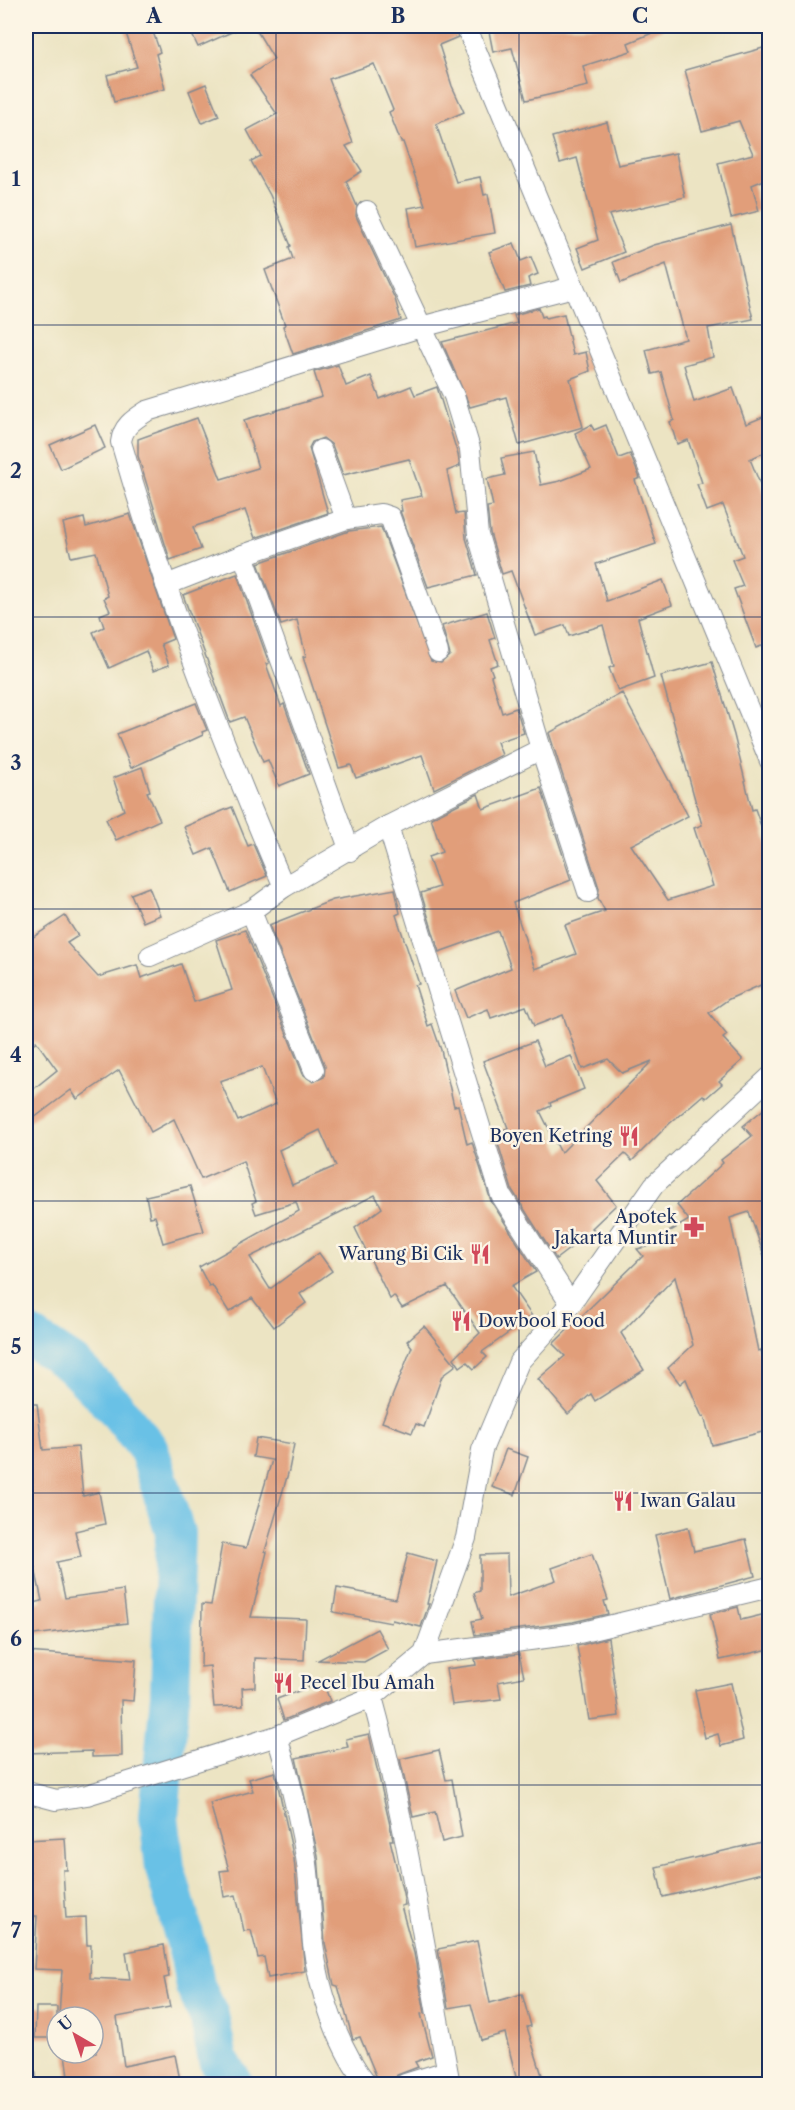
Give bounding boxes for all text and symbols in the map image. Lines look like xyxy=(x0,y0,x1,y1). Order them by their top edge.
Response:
text: A xyxy=(145,4,162,28)
text: B xyxy=(391,4,406,28)
text: C xyxy=(632,4,648,28)
text: 1 xyxy=(12,167,21,191)
text: 2 xyxy=(10,459,22,483)
text: 3 xyxy=(10,751,22,775)
text: 4 xyxy=(10,1043,22,1067)
restaurant icon: Boyen Ketring xyxy=(617,1124,641,1148)
place label: Boyen Ketring xyxy=(489,1125,612,1147)
place label: Apotek Jakarta Muntir xyxy=(551,1206,679,1249)
pharmacy icon: Apotek Jakarta Muntir xyxy=(682,1215,706,1239)
restaurant icon: Warung Bi Cik xyxy=(468,1242,492,1266)
place label: Warung Bi Cik xyxy=(338,1243,465,1265)
restaurant icon: Dowbool Food xyxy=(449,1309,473,1333)
place label: Dowbool Food xyxy=(478,1310,605,1332)
text: 5 xyxy=(10,1335,22,1359)
restaurant icon: Iwan Galau xyxy=(611,1489,635,1513)
place label: Iwan Galau xyxy=(640,1490,736,1512)
text: 6 xyxy=(10,1627,22,1651)
restaurant icon: Pecel Ibu Amah xyxy=(271,1671,295,1695)
place label: Pecel Ibu Amah xyxy=(300,1672,435,1694)
text: 7 xyxy=(11,1919,22,1943)
north arrow xyxy=(45,2005,105,2065)
text: U xyxy=(54,2011,77,2035)

